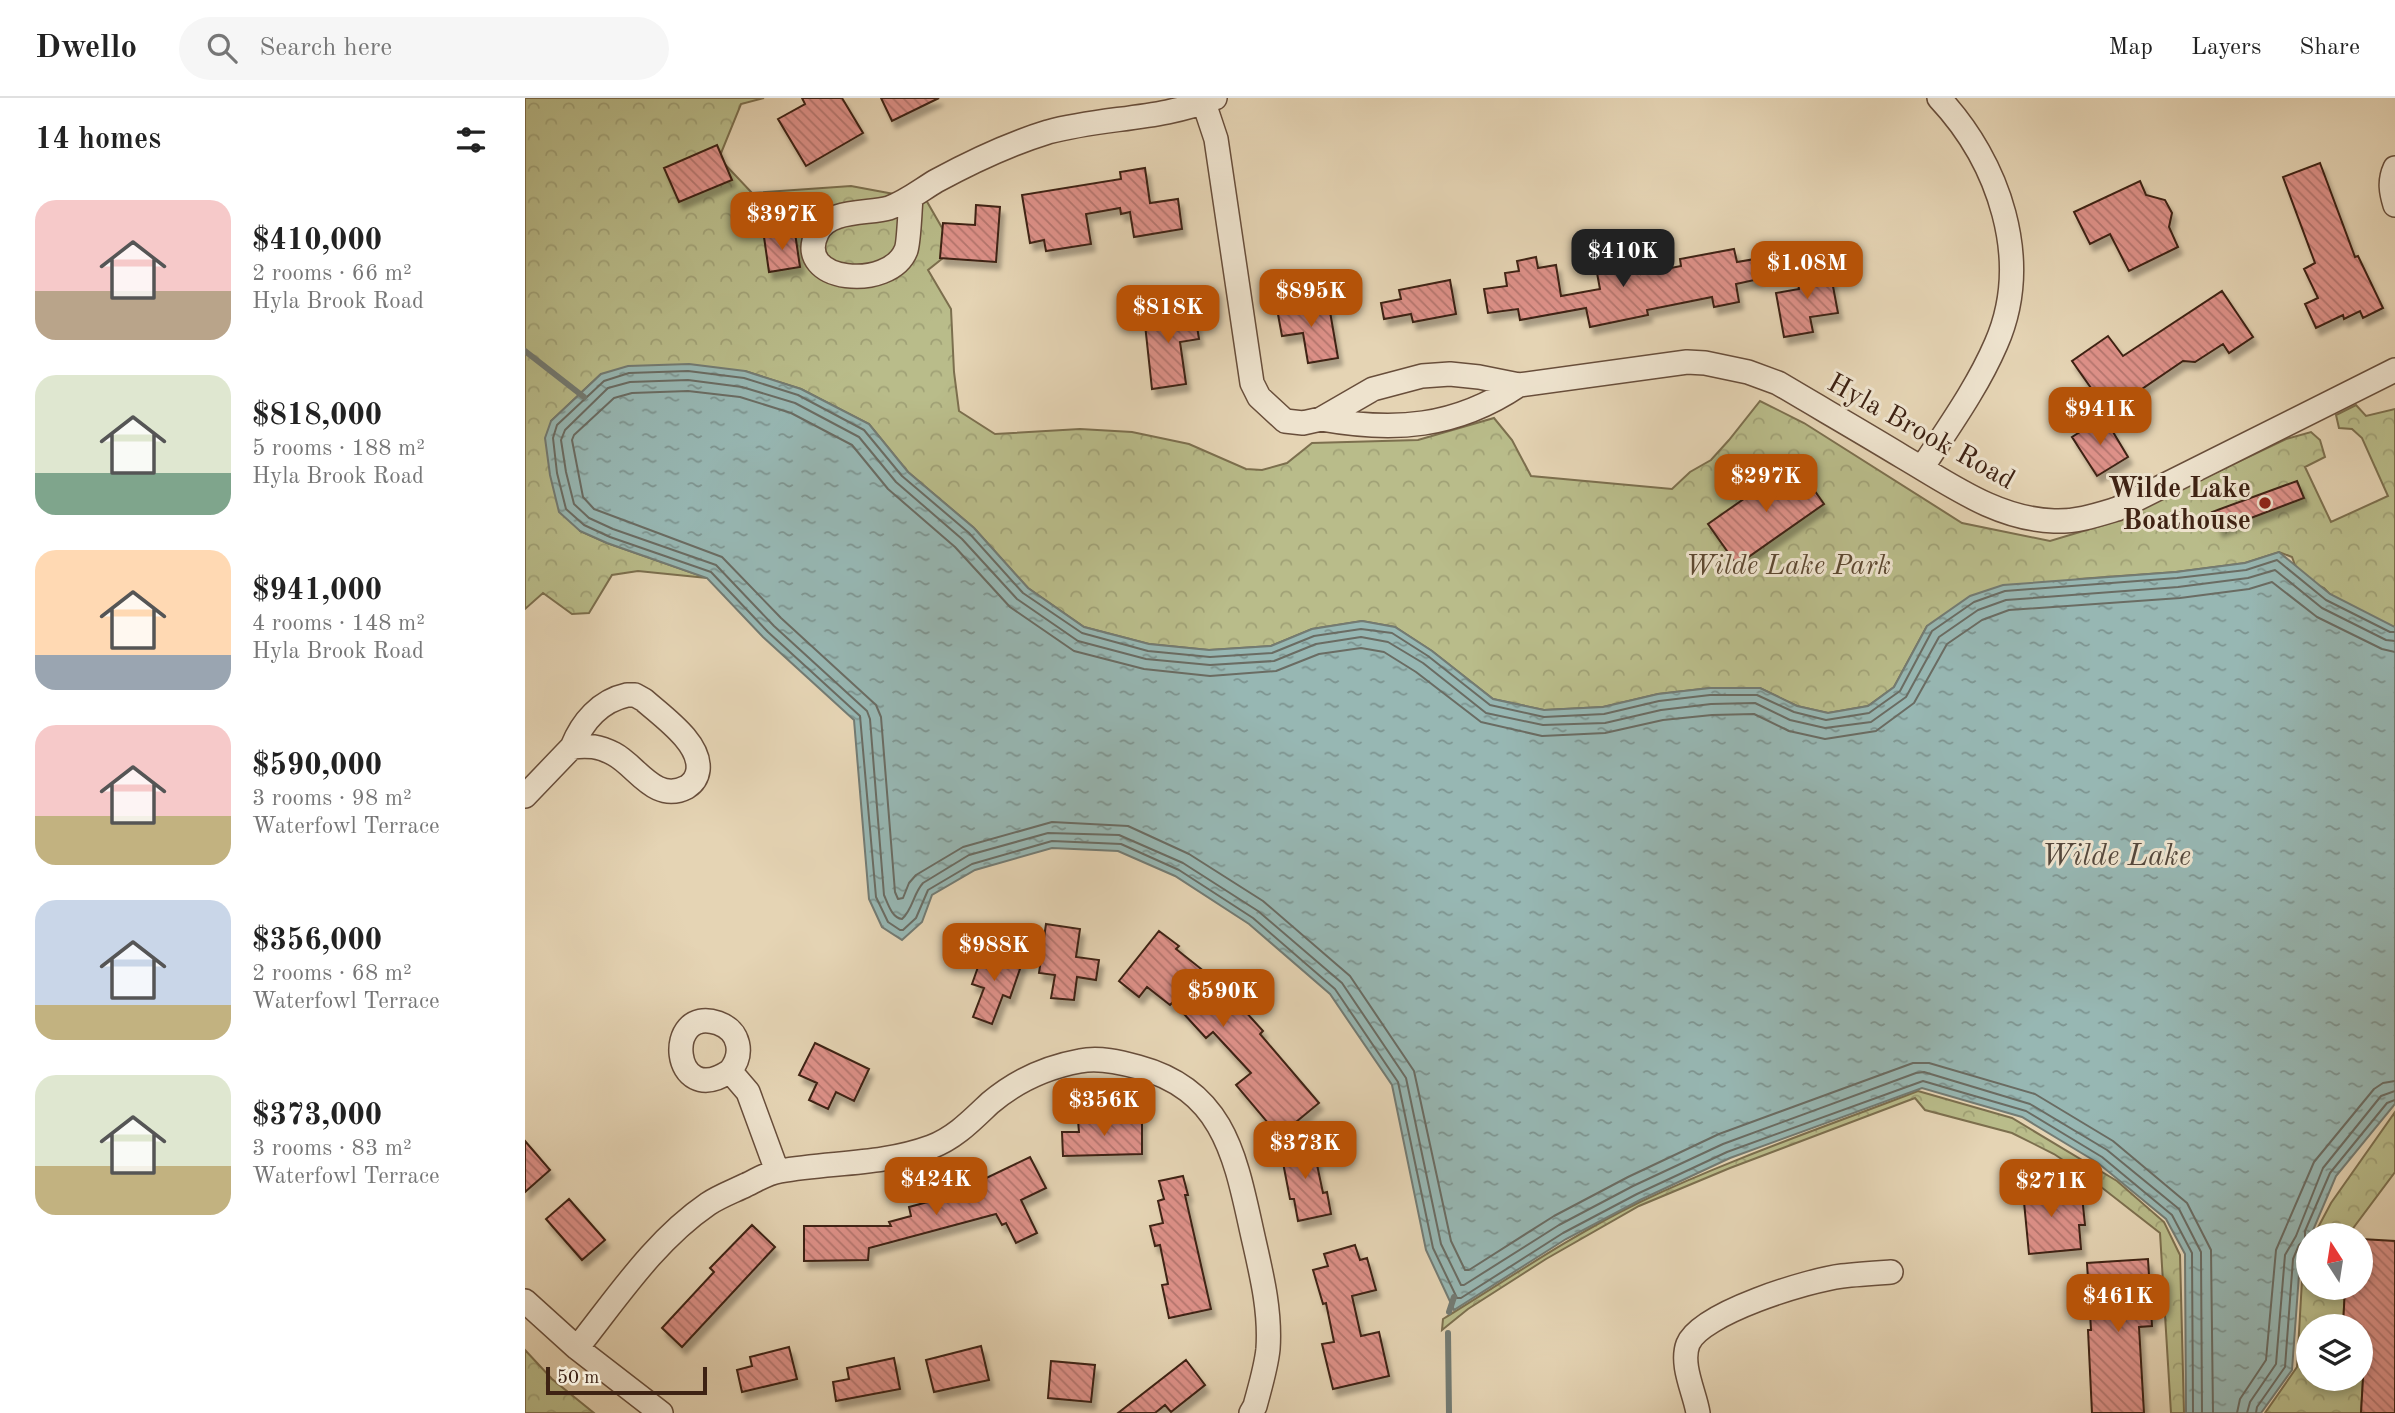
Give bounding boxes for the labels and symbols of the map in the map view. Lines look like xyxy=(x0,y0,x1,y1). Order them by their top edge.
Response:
pin: $397K xyxy=(733,192,831,252)
pin: $410K xyxy=(1574,230,1672,289)
pin: $1.08M xyxy=(1750,242,1864,301)
pin: $895K xyxy=(1262,270,1360,329)
pin: $818K xyxy=(1119,286,1217,345)
street label: Hyla Brook Road xyxy=(1822,370,2019,496)
pin: $941K xyxy=(2051,388,2149,447)
pin: $297K xyxy=(1717,454,1815,514)
place label: Wilde Lake Boathouse xyxy=(2108,476,2251,536)
marker: Wilde Lake Boathouse xyxy=(2257,495,2273,511)
park label: Wilde Lake Park xyxy=(1685,553,1891,581)
water label: Wilde Lake xyxy=(2041,842,2191,872)
pin: $988K xyxy=(945,924,1043,983)
pin: $590K xyxy=(1174,970,1272,1029)
pin: $356K xyxy=(1055,1079,1153,1138)
pin: $373K xyxy=(1256,1122,1354,1181)
pin: $424K xyxy=(887,1158,985,1217)
pin: $271K xyxy=(2002,1160,2100,1219)
north arrow xyxy=(2296,1223,2373,1300)
pin: $461K xyxy=(2069,1274,2167,1334)
scale bar xyxy=(546,1364,707,1396)

